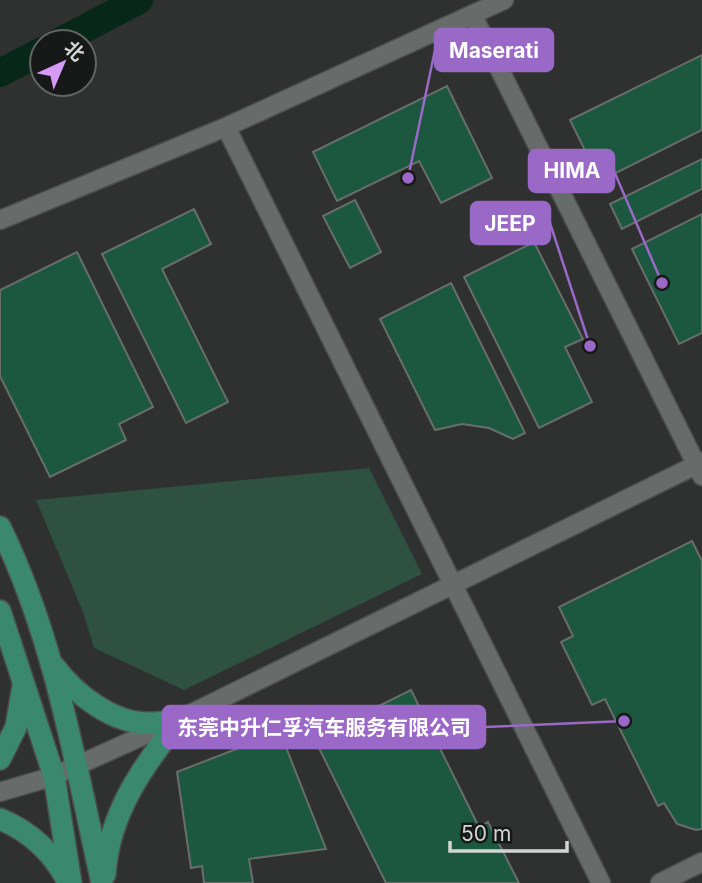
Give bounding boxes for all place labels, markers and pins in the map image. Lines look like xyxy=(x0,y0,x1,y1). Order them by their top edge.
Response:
callout: Maserati xyxy=(435,29,553,71)
callout: HIMA xyxy=(529,150,614,192)
callout: JEEP xyxy=(471,202,550,244)
callout: 东莞中升仁孚汽车服务有限公司 xyxy=(163,706,485,748)

